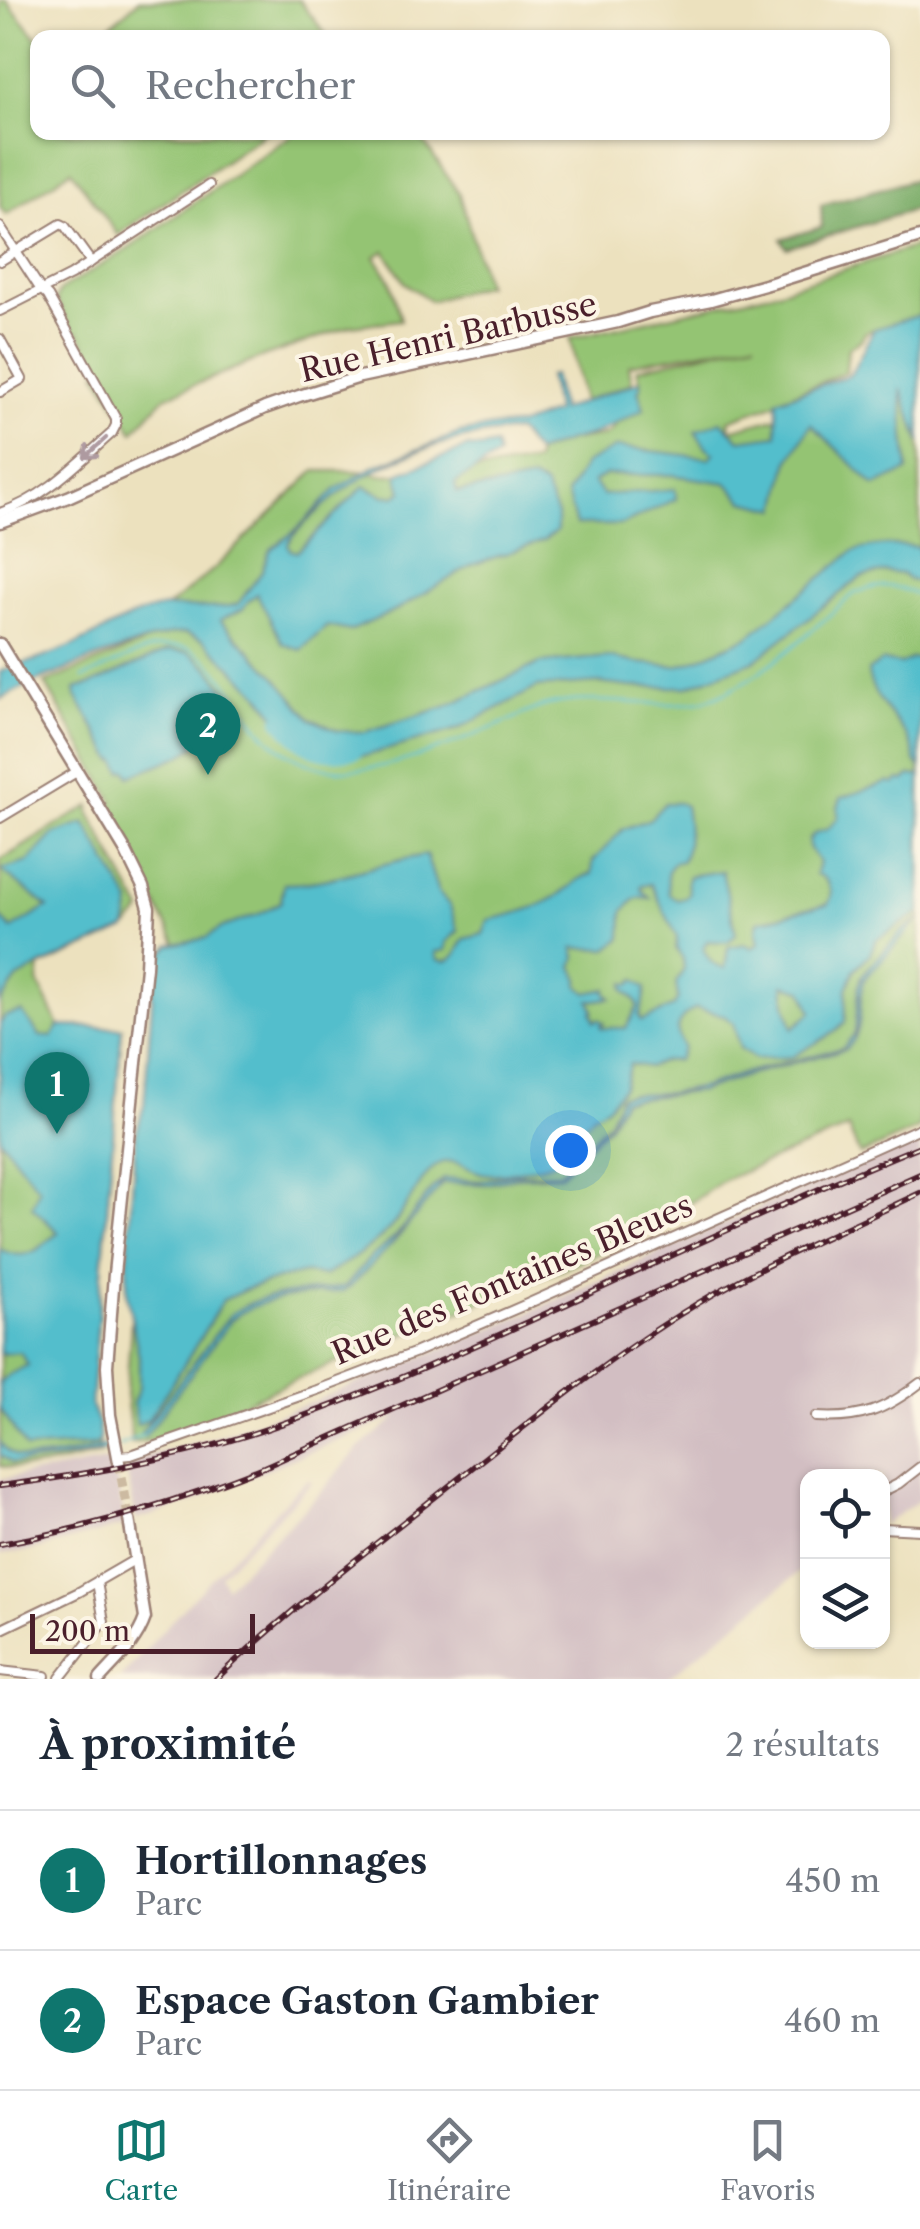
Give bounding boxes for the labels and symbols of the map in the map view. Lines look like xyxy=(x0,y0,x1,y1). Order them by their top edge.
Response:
street label: Rue Henri Barbusse xyxy=(296,284,600,390)
one-way arrow xyxy=(83,436,108,459)
pin: 2 xyxy=(176,692,240,775)
pin: 1 xyxy=(24,1052,90,1134)
your location xyxy=(545,1125,596,1176)
street label: Rue des Fontaines Bleues xyxy=(326,1185,698,1373)
scale bar xyxy=(30,1609,255,1654)

